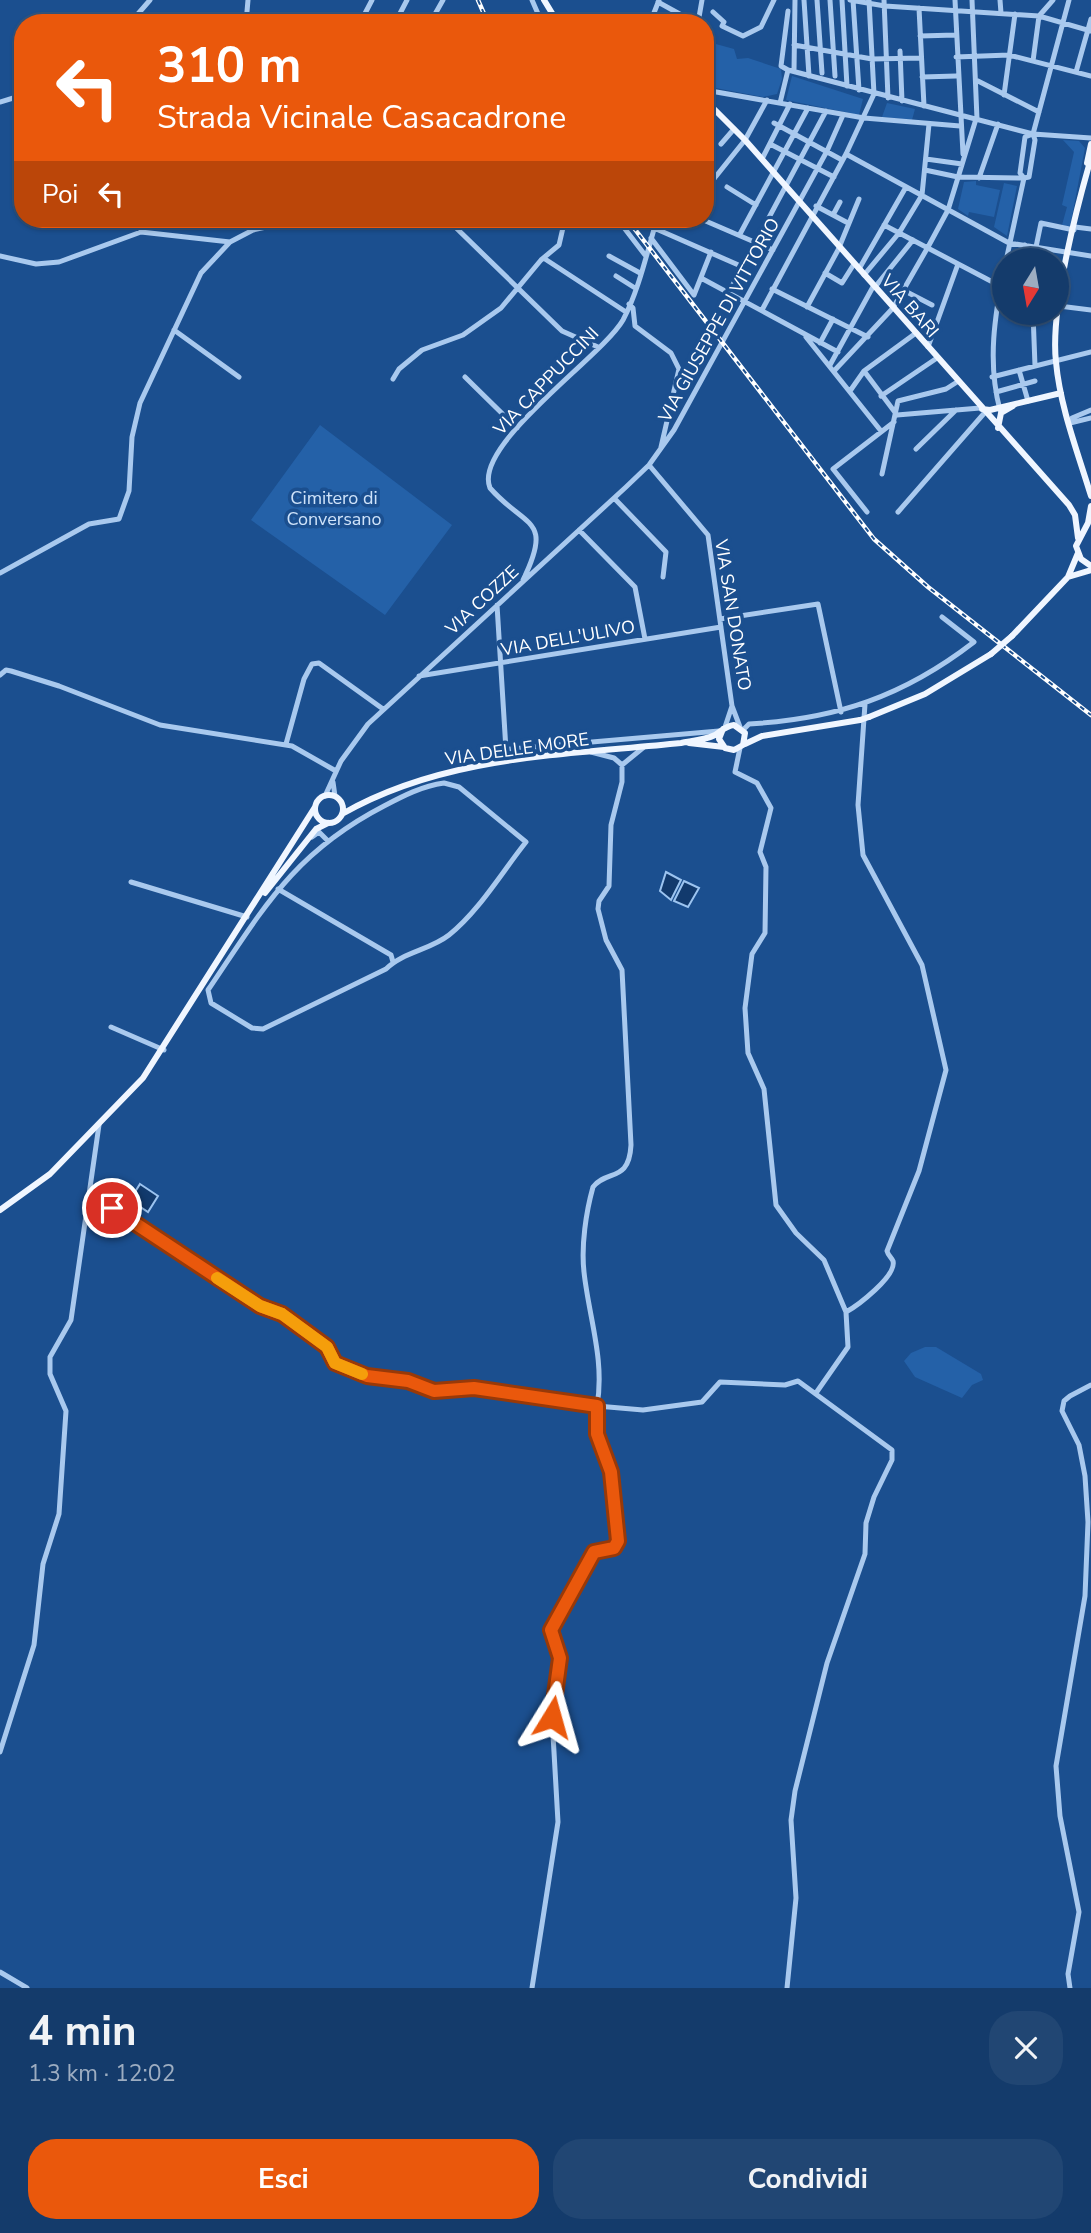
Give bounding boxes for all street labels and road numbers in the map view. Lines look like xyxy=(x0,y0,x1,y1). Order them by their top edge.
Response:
street label: VIA GIUSEPPE DI VITTORIO xyxy=(652,214,785,427)
street label: VIA BARI xyxy=(875,268,944,343)
street label: VIA CAPPUCCINI xyxy=(487,322,604,441)
street label: VIA SAN DONATO xyxy=(709,537,757,692)
street label: VIA COZZE xyxy=(440,560,524,641)
street label: VIA DELL'ULIVO xyxy=(498,614,637,662)
street label: VIA DELLE MORE xyxy=(443,727,590,771)

